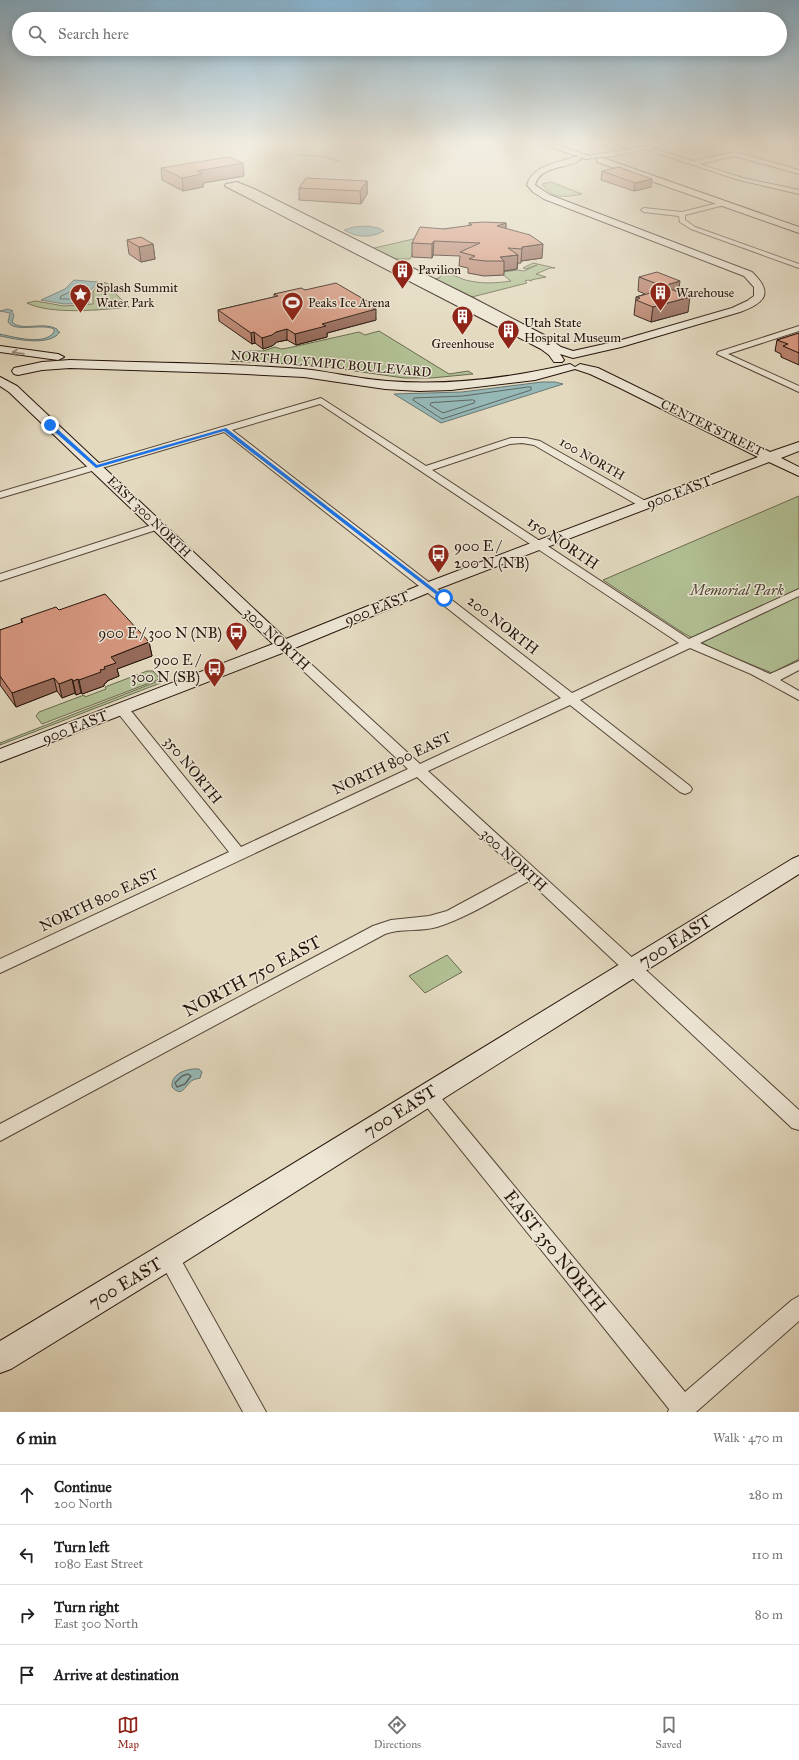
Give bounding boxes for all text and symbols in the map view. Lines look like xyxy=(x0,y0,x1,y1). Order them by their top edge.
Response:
search box xyxy=(12,12,787,56)
icon: search xyxy=(26,23,48,45)
text: Search here xyxy=(58,25,129,43)
building icon: Pavilion xyxy=(390,257,416,290)
place label: Pavilion xyxy=(418,262,461,278)
place label: Splash Summit Water Park xyxy=(96,280,178,311)
building icon: Warehouse xyxy=(647,280,673,313)
place icon: Splash Summit Water Park xyxy=(67,282,93,315)
place label: Warehouse xyxy=(676,285,735,301)
sports icon: Peaks Ice Arena xyxy=(280,290,306,323)
place label: Peaks Ice Arena xyxy=(308,295,391,311)
building icon: Greenhouse xyxy=(450,303,476,336)
place label: Utah State Hospital Museum xyxy=(524,315,621,346)
building icon: Utah State Hospital Museum xyxy=(495,317,521,350)
place label: Greenhouse xyxy=(431,336,495,352)
street label: NORTH OLYMPIC BOULEVARD xyxy=(230,347,432,381)
one-way arrow xyxy=(12,349,25,357)
street label: CENTER STREET xyxy=(658,396,766,460)
route end xyxy=(41,416,59,434)
street label: 100 NORTH xyxy=(556,434,628,484)
street label: 900 EAST xyxy=(644,471,714,513)
street label: EAST 300 NORTH xyxy=(104,473,194,561)
street label: 150 NORTH xyxy=(524,513,602,573)
place label: 900 E / 200 N (NB) xyxy=(454,537,529,573)
bus stop icon: 900 E / 200 N (NB) xyxy=(425,542,451,575)
park label: Memorial Park xyxy=(688,581,784,599)
street label: 900 EAST xyxy=(342,587,412,629)
route start xyxy=(435,589,453,607)
street label: 200 NORTH xyxy=(464,592,542,658)
street label: 300 NORTH xyxy=(240,604,314,674)
bus stop icon: 900 E / 300 N (NB) xyxy=(224,620,250,653)
place label: 900 E / 300 N (NB) xyxy=(98,624,222,643)
place label: 900 E / 300 N (SB) xyxy=(130,651,202,687)
bus stop icon: 900 E / 300 N (SB) xyxy=(202,656,228,689)
street label: 900 EAST xyxy=(40,706,110,748)
street label: NORTH 800 EAST xyxy=(330,728,454,798)
street label: 350 NORTH xyxy=(160,732,226,808)
street label: 300 NORTH xyxy=(477,825,551,895)
street label: NORTH 800 EAST xyxy=(37,865,161,935)
street label: 700 EAST xyxy=(634,910,716,972)
street label: NORTH 750 EAST xyxy=(179,930,325,1022)
street label: 700 EAST xyxy=(359,1080,441,1142)
street label: EAST 350 NORTH xyxy=(499,1186,611,1316)
street label: 700 EAST xyxy=(84,1252,166,1314)
text: 6 min xyxy=(16,1428,57,1449)
text: Walk · 470 m xyxy=(713,1430,783,1446)
text: Continue xyxy=(54,1478,112,1496)
icon: ahead xyxy=(16,1484,38,1506)
text: 280 m xyxy=(748,1487,783,1503)
text: 200 North xyxy=(54,1496,112,1512)
text: Turn left xyxy=(54,1538,110,1556)
icon: left xyxy=(16,1544,38,1566)
text: 110 m xyxy=(751,1547,783,1563)
text: 1080 East Street xyxy=(54,1556,143,1572)
text: Turn right xyxy=(54,1598,119,1616)
icon: right xyxy=(16,1604,38,1626)
text: 80 m xyxy=(755,1607,783,1623)
text: East 300 North xyxy=(54,1616,138,1632)
icon: arrive xyxy=(16,1664,38,1686)
text: Arrive at destination xyxy=(54,1666,179,1684)
tab: Map xyxy=(117,1714,139,1751)
tab: Directions xyxy=(374,1714,421,1751)
tab: Saved xyxy=(656,1714,682,1751)

